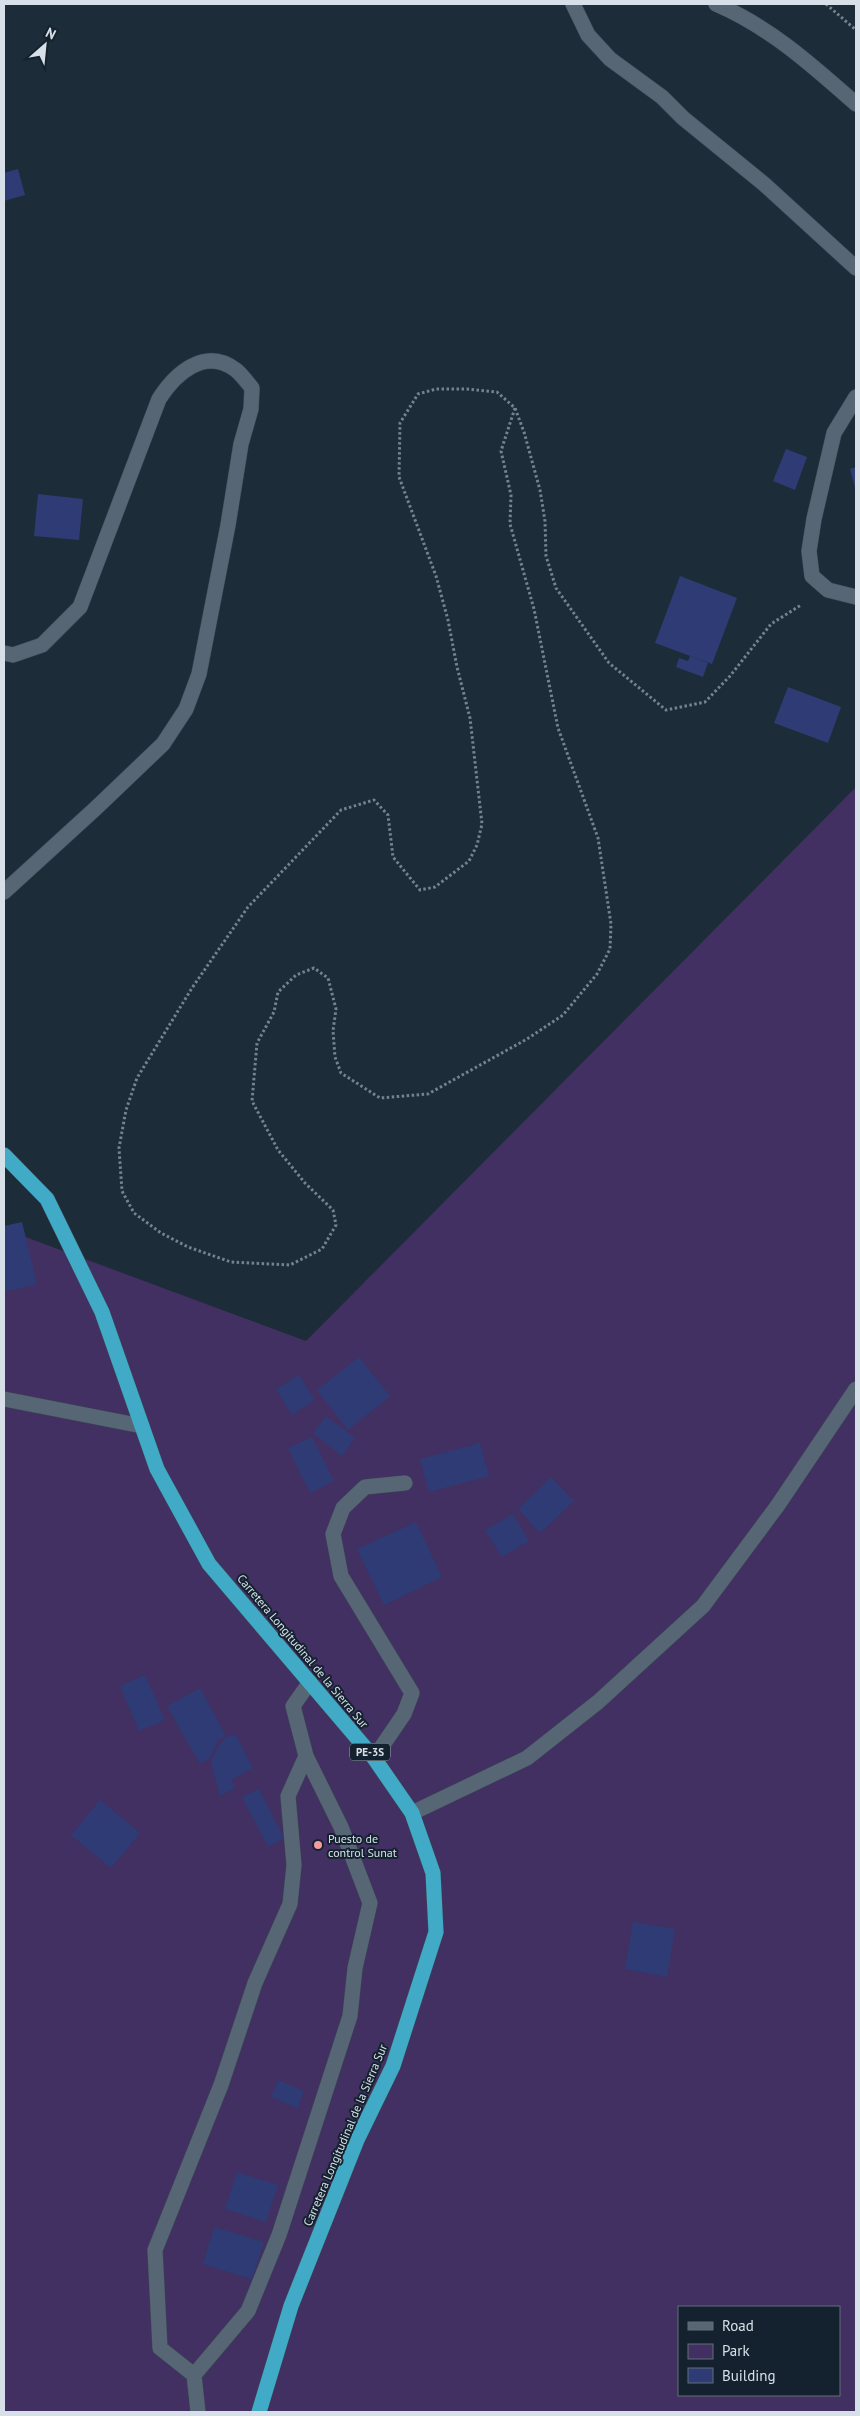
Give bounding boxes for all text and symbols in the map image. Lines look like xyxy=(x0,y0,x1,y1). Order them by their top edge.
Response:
north arrow xyxy=(20,20,70,70)
text: N xyxy=(43,23,59,44)
street label: Carretera Longitudinal de la Sierra Sur xyxy=(234,1571,372,1731)
road number: PE-3S xyxy=(350,1744,390,1760)
place label: Puesto de control Sunat xyxy=(328,1831,397,1860)
marker: Puesto de control Sunat xyxy=(312,1839,324,1851)
street label: Carretera Longitudinal de la Sierra Sur xyxy=(300,2042,390,2228)
legend xyxy=(678,2306,840,2396)
text: Road xyxy=(722,2316,754,2335)
text: Park xyxy=(722,2341,750,2360)
text: Building xyxy=(722,2366,776,2385)

